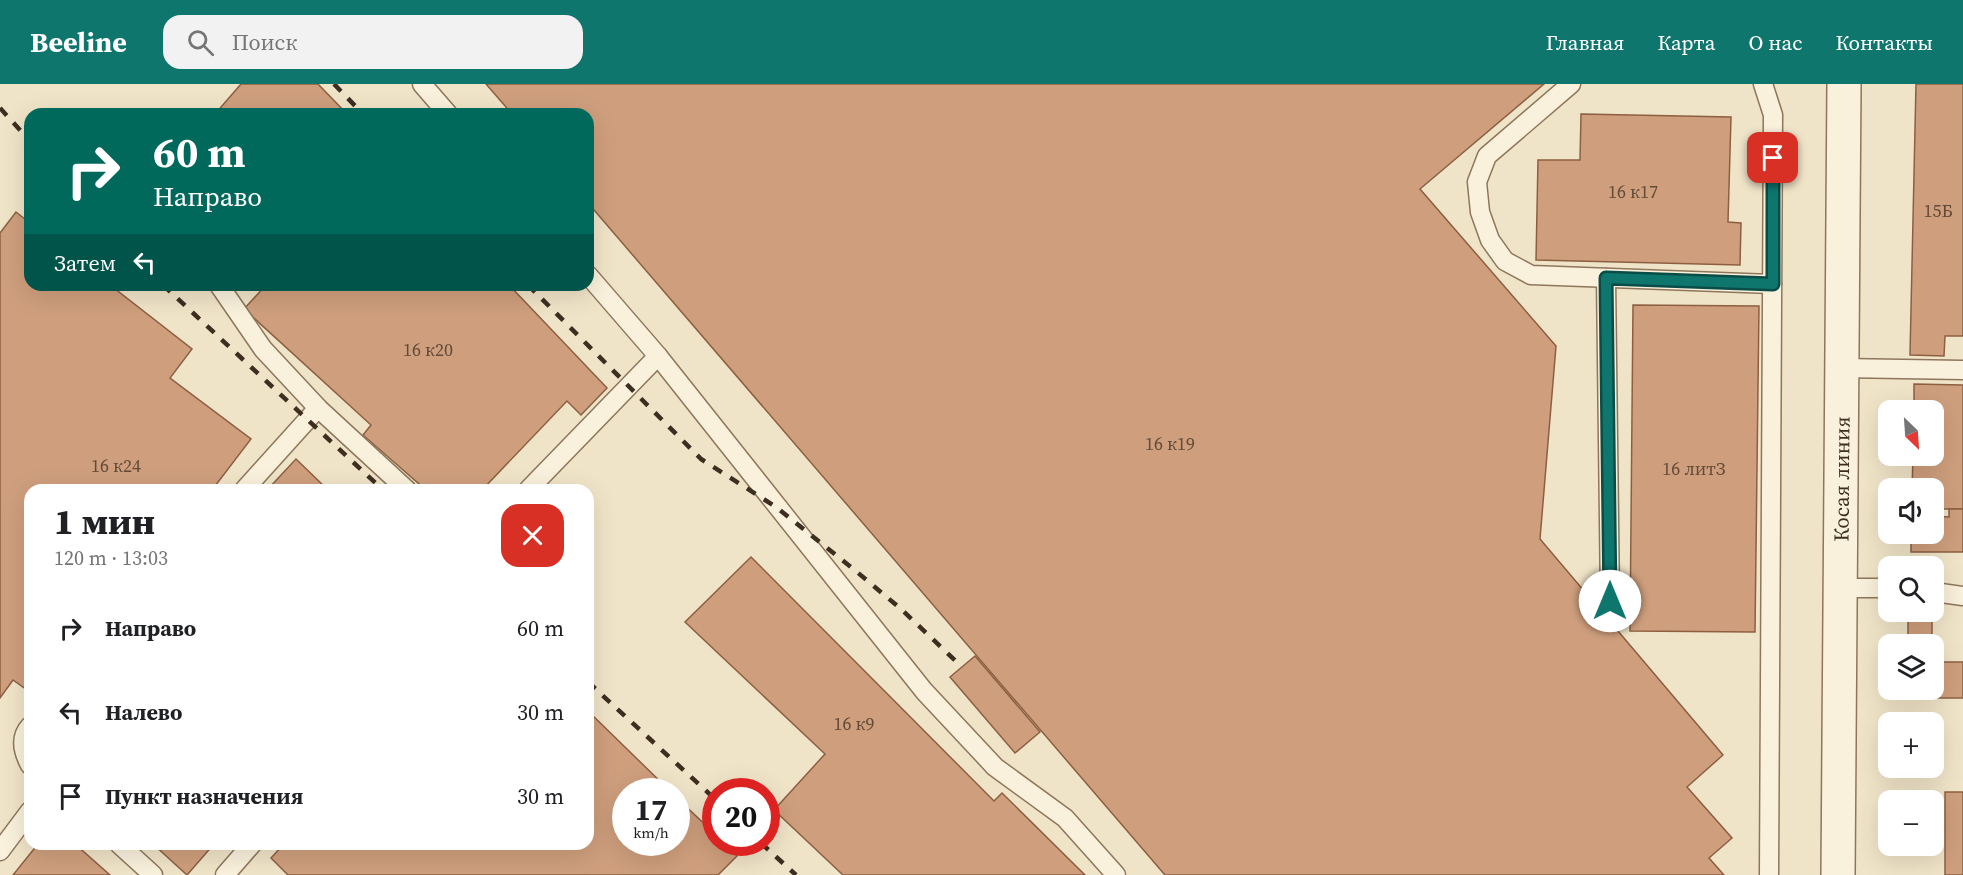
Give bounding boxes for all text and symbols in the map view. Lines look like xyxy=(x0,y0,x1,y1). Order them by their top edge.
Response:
search box xyxy=(163,15,583,69)
text: Beeline xyxy=(30,23,127,61)
icon: search xyxy=(184,26,217,59)
text: Поиск xyxy=(232,27,297,57)
text: Главная xyxy=(1546,28,1624,57)
text: Карта xyxy=(1657,28,1715,57)
text: О нас xyxy=(1748,28,1802,57)
text: Контакты xyxy=(1835,28,1933,57)
text: 60 m xyxy=(153,123,246,181)
icon: right xyxy=(54,132,132,210)
pin xyxy=(1747,132,1798,183)
icon: arrive xyxy=(1756,141,1789,174)
text: Направо xyxy=(153,178,262,215)
house number: 16 к17 xyxy=(1608,179,1658,204)
house number: 15Б xyxy=(1923,198,1953,223)
icon: left xyxy=(128,246,161,279)
text: Затем xyxy=(54,248,116,278)
house number: 16 к20 xyxy=(403,337,453,362)
north arrow xyxy=(1878,400,1944,466)
map controls xyxy=(1878,400,1944,856)
street label: Косая линия xyxy=(1826,416,1856,542)
house number: 16 к19 xyxy=(1145,431,1195,456)
house number: 16 к24 xyxy=(91,453,141,478)
house number: 16 литЗ xyxy=(1662,456,1726,481)
button: sound xyxy=(1878,478,1944,544)
text: 1 мин xyxy=(54,497,155,546)
button: close xyxy=(501,504,564,567)
text: 120 m · 13:03 xyxy=(54,544,168,572)
button: search xyxy=(1878,556,1944,622)
position arrow xyxy=(1578,569,1642,633)
icon: right xyxy=(54,612,87,645)
text: Направо xyxy=(105,613,196,643)
text: 60 m xyxy=(517,613,564,643)
button: layers xyxy=(1878,634,1944,700)
icon: left xyxy=(54,696,87,729)
text: Налево xyxy=(105,697,182,727)
text: 30 m xyxy=(517,697,564,727)
house number: 16 к9 xyxy=(833,711,875,736)
button: + xyxy=(1878,712,1944,778)
speed limit sign: 20 xyxy=(702,778,780,856)
icon: arrive xyxy=(54,780,87,813)
text: Пункт назначения xyxy=(105,781,303,811)
text: 30 m xyxy=(517,781,564,811)
text: 17 xyxy=(635,789,667,830)
button: − xyxy=(1878,790,1944,856)
text: km/h xyxy=(633,822,669,843)

